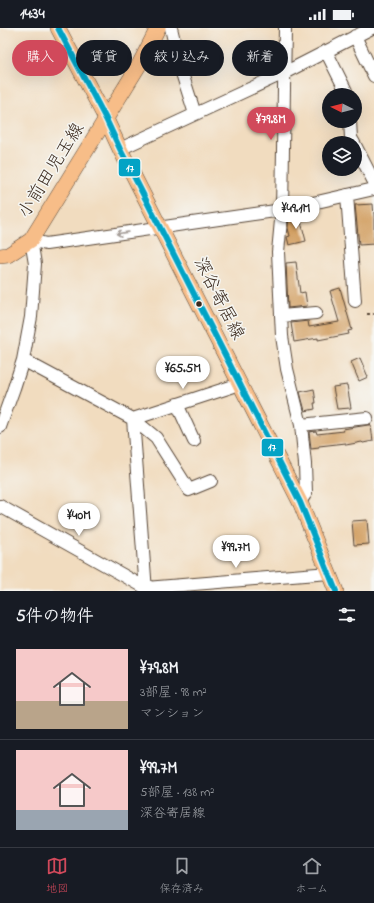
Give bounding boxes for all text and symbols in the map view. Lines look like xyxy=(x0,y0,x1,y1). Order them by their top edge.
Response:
text: 14:34 xyxy=(20,3,45,25)
chip: 購入 xyxy=(12,40,68,76)
chip: 賃貸 xyxy=(76,40,132,76)
chip: 絞り込み xyxy=(140,40,224,76)
chip: 新着 xyxy=(232,40,288,76)
north arrow xyxy=(322,88,362,128)
map controls xyxy=(322,88,362,176)
pin: ¥79.8M xyxy=(238,107,304,141)
text: ¥79.8M xyxy=(256,110,286,129)
street label: 小前田児玉線 xyxy=(12,118,92,224)
button: layers xyxy=(322,136,362,176)
line badge: 17 xyxy=(118,158,141,177)
text: 17 xyxy=(126,161,134,177)
pin: ¥49.1M xyxy=(263,196,329,230)
text: ¥49.1M xyxy=(281,199,311,218)
one-way arrow xyxy=(116,229,129,237)
street label: 深谷寄居線 xyxy=(186,253,250,345)
unlabelled marker xyxy=(194,299,204,309)
pin: ¥65.5M xyxy=(150,356,216,390)
text: ¥65.5M xyxy=(165,359,201,378)
line badge: 17 xyxy=(261,438,284,457)
text: 17 xyxy=(268,440,276,456)
pin: ¥40M xyxy=(55,503,103,537)
text: ¥40M xyxy=(67,506,91,525)
pin: ¥99.7M xyxy=(203,535,269,569)
text: ¥99.7M xyxy=(222,538,250,557)
text: 5件の物件 xyxy=(16,604,94,629)
icon: filters xyxy=(336,604,358,626)
text: ¥79.8M xyxy=(140,656,179,681)
icon: home xyxy=(48,665,96,713)
text: 3部屋 · 98 m² xyxy=(140,683,207,702)
text: マンション xyxy=(140,704,204,723)
text: ¥99.7M xyxy=(140,756,178,781)
icon: home xyxy=(48,766,96,814)
text: 5部屋 · 138 m² xyxy=(140,783,214,802)
text: 深谷寄居線 xyxy=(140,804,205,823)
tab: 地図 xyxy=(46,855,68,897)
tab: 保存済み xyxy=(160,855,204,897)
tab: ホーム xyxy=(296,855,328,897)

